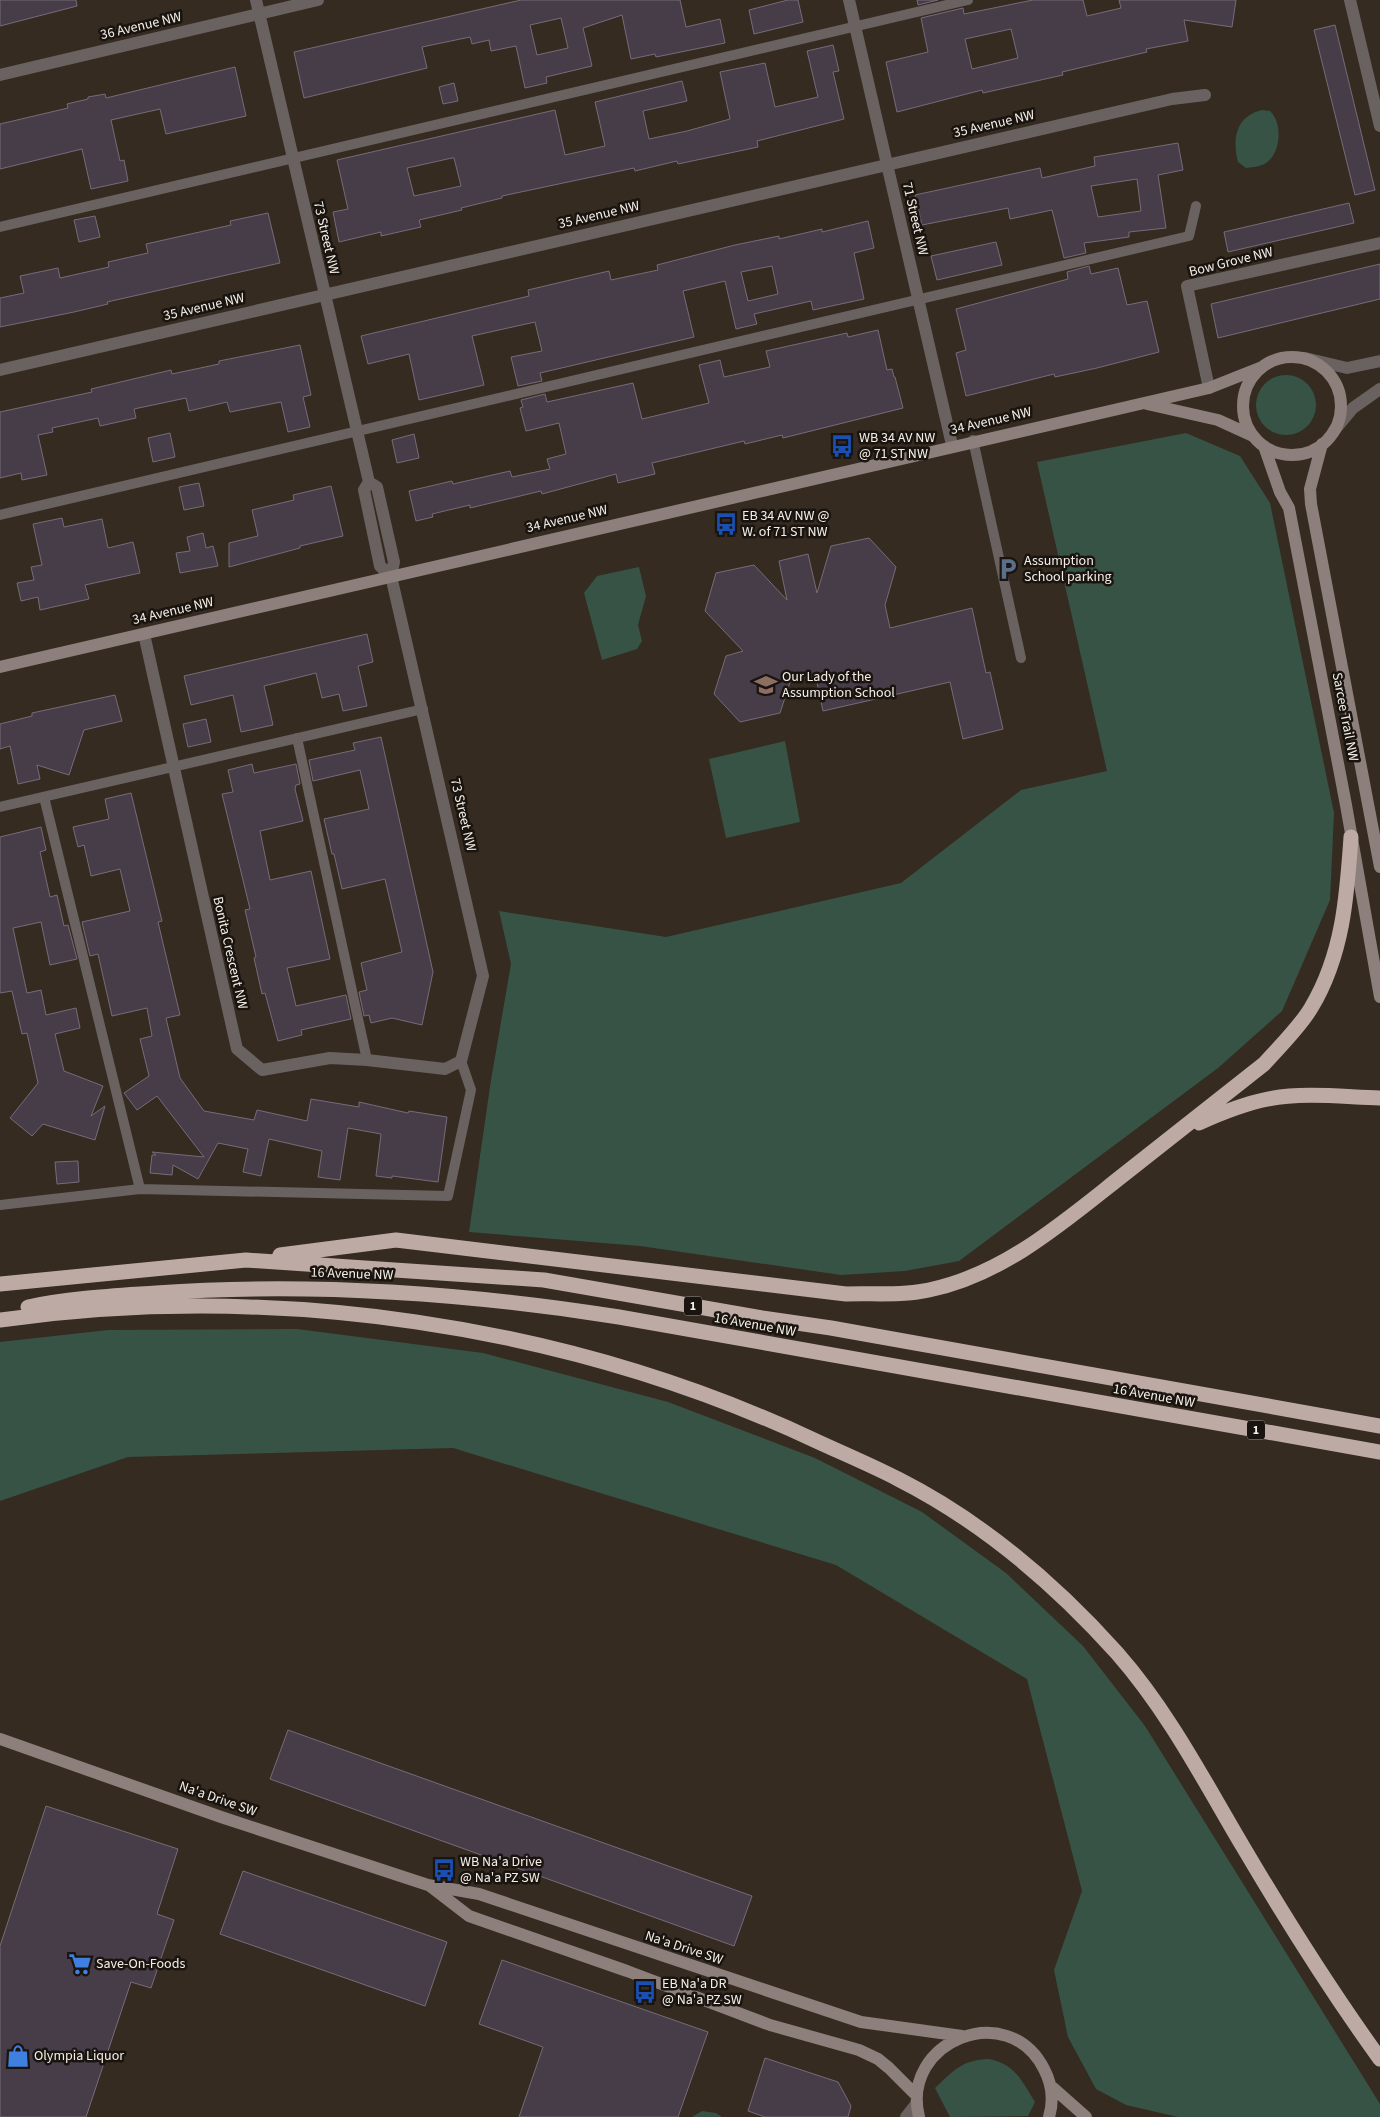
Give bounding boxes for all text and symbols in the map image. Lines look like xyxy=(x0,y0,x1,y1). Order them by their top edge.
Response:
street label: 36 Avenue NW xyxy=(98,7,184,45)
street label: 35 Avenue NW xyxy=(951,105,1037,143)
street label: 71 Street NW xyxy=(897,180,933,258)
street label: 35 Avenue NW xyxy=(556,196,642,234)
street label: 73 Street NW xyxy=(308,199,344,277)
street label: Bow Grove NW xyxy=(1187,242,1275,282)
street label: 35 Avenue NW xyxy=(161,288,247,326)
street label: 34 Avenue NW xyxy=(948,402,1034,440)
place label: WB 34 AV NW @ 71 ST NW xyxy=(859,428,935,464)
bus stop icon: WB 34 AV NW @ 71 ST NW xyxy=(829,433,855,459)
street label: 34 Avenue NW xyxy=(524,500,610,538)
place label: EB 34 AV NW @ W. of 71 ST NW xyxy=(742,506,829,542)
bus stop icon: EB 34 AV NW @ W. of 71 ST NW xyxy=(713,511,739,537)
place label: Assumption School parking xyxy=(1024,551,1112,587)
parking icon: Assumption School parking xyxy=(995,556,1021,582)
street label: 34 Avenue NW xyxy=(130,592,216,630)
place label: Our Lady of the Assumption School xyxy=(782,667,895,703)
street label: Sarcee Trail NW xyxy=(1327,671,1363,763)
school or university icon: Our Lady of the Assumption School xyxy=(753,672,779,698)
street label: 73 Street NW xyxy=(445,776,481,854)
street label: Bonita Crescent NW xyxy=(207,895,253,1011)
street label: 16 Avenue NW xyxy=(310,1263,394,1285)
road number: 1 xyxy=(684,1296,702,1315)
street label: 16 Avenue NW xyxy=(713,1308,797,1342)
street label: 16 Avenue NW xyxy=(1112,1379,1196,1413)
road number: 1 xyxy=(1247,1420,1265,1440)
street label: Na'a Drive SW xyxy=(176,1776,260,1822)
place label: WB Na'a Drive @ Na'a PZ SW xyxy=(460,1852,542,1888)
bus stop icon: WB Na'a Drive @ Na'a PZ SW xyxy=(431,1857,457,1883)
street label: Na'a Drive SW xyxy=(642,1926,726,1970)
supermarket icon: Save-On-Foods xyxy=(67,1951,93,1977)
place label: Save-On-Foods xyxy=(96,1954,185,1974)
place label: EB Na'a DR @ Na'a PZ SW xyxy=(662,1974,742,2010)
bus stop icon: EB Na'a DR @ Na'a PZ SW xyxy=(632,1979,658,2005)
shop icon: Olympia Liquor xyxy=(5,2043,31,2069)
place label: Olympia Liquor xyxy=(34,2046,124,2066)

